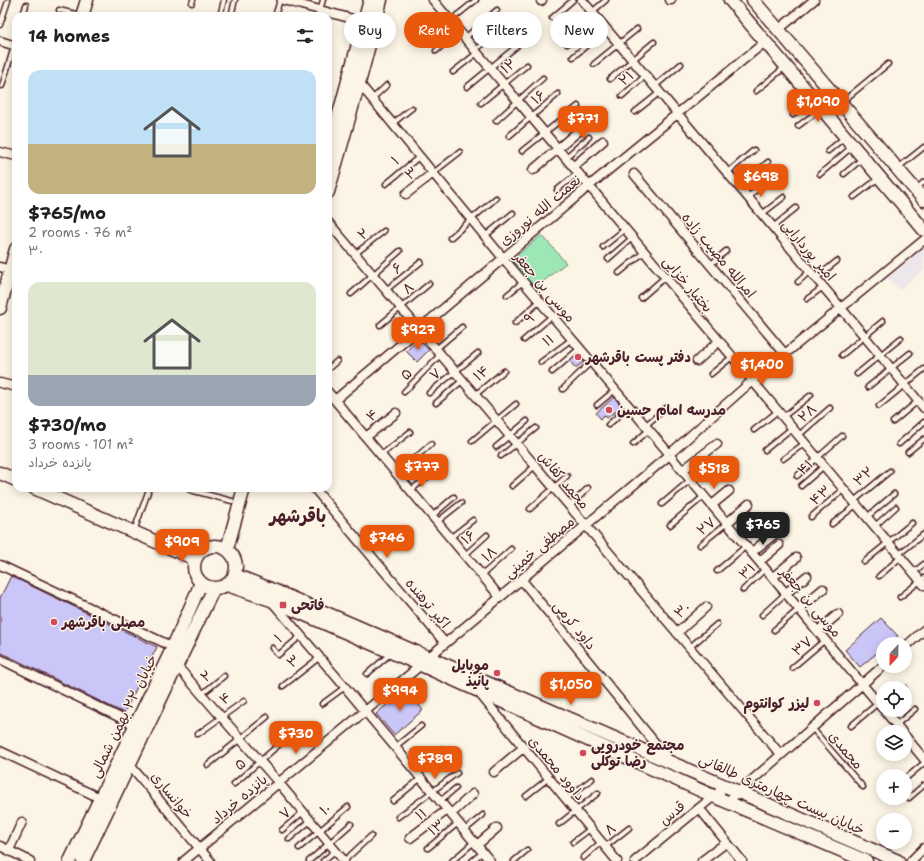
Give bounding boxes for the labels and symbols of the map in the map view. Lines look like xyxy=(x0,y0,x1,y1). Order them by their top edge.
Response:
street label: ۱۲ xyxy=(497,54,519,78)
street label: ۲۱ xyxy=(615,66,637,90)
street label: ۱۶ xyxy=(527,86,549,108)
pin: $1,090 xyxy=(785,89,851,123)
pin: $771 xyxy=(559,106,607,140)
street label: ۱ xyxy=(387,151,403,169)
street label: ۳ xyxy=(401,162,421,184)
pin: $698 xyxy=(737,164,785,198)
street label: نعمت الله نوروزی xyxy=(495,171,585,249)
street label: امرالله مصیب زاده xyxy=(678,209,760,301)
street label: امیر پوردارایی xyxy=(777,216,840,285)
street label: ۲ xyxy=(354,224,372,244)
street label: موسی بن جعفر xyxy=(510,247,580,326)
street label: بختیار خزایی xyxy=(659,252,717,316)
street label: ۶ xyxy=(388,258,406,278)
street label: ۸ xyxy=(398,278,418,298)
street label: ۹ xyxy=(520,308,538,328)
pin: $927 xyxy=(394,317,442,351)
street label: ۱۱ xyxy=(539,330,557,350)
place label: دفتر پست باقرشهر xyxy=(584,348,691,366)
marker: دفتر پست باقرشهر xyxy=(573,352,583,362)
pin: $1,400 xyxy=(729,352,795,386)
street label: ۱۴ xyxy=(469,361,493,385)
street label: ۵ xyxy=(396,364,416,384)
street label: ۷ xyxy=(425,364,445,384)
street label: ۲۸ xyxy=(794,400,820,426)
place label: مدرسه امام حسین xyxy=(617,401,726,421)
street label: ۴ xyxy=(362,405,382,425)
marker: مدرسه امام حسین xyxy=(604,405,614,415)
street label: محمد کفاش xyxy=(535,447,593,513)
pin: $777 xyxy=(398,454,446,488)
street label: ۴۱ xyxy=(793,455,817,479)
pin: $518 xyxy=(690,456,738,490)
street label: ۳۲ xyxy=(849,462,877,490)
street label: ۴۳ xyxy=(806,481,834,509)
district label: باقرشهر xyxy=(268,504,326,528)
street label: مصطفی خمینی xyxy=(500,512,578,582)
pin: $765 xyxy=(739,512,787,546)
street label: ۲۷ xyxy=(693,513,719,539)
pin: $746 xyxy=(363,525,411,559)
street label: ۱۶ xyxy=(457,526,479,548)
pin: $909 xyxy=(158,529,206,563)
street label: ۱۸ xyxy=(477,542,501,566)
street label: ۳۱ xyxy=(735,559,759,583)
street label: موسی بن جعفر xyxy=(776,562,846,641)
street label: اکبر ترهنده xyxy=(402,574,454,632)
place label: فاتحی xyxy=(291,596,324,614)
street label: داود کرمی xyxy=(550,597,600,653)
street label: ۳۰ xyxy=(670,598,694,622)
marker: فاتحی xyxy=(278,600,288,610)
place label: مصلی باقرشهر xyxy=(60,613,145,631)
marker: مصلی باقرشهر xyxy=(49,617,59,627)
street label: ۱ xyxy=(270,629,286,647)
street label: ۳۷ xyxy=(788,632,816,660)
north arrow xyxy=(876,637,912,673)
street label: ۳ xyxy=(283,650,303,672)
street label: خیابان ۲۲ بهمن شمالی xyxy=(85,651,161,781)
place label: موبایل پانیذ xyxy=(452,656,489,690)
street label: ۲ xyxy=(197,666,215,686)
marker: موبایل پانیذ xyxy=(492,668,502,678)
pin: $1,050 xyxy=(538,672,604,706)
pin: $994 xyxy=(376,678,424,712)
street label: ۴ xyxy=(215,688,235,708)
place label: لیزر کوانتوم xyxy=(743,694,809,714)
marker: لیزر کوانتوم xyxy=(812,698,822,708)
pin: $730 xyxy=(272,721,320,755)
street label: محمدی xyxy=(825,727,867,773)
street label: داوود محمدی xyxy=(525,732,589,804)
place label: مجتمع خودرویی رضا توکلی xyxy=(591,736,684,771)
pin: $789 xyxy=(411,746,459,780)
marker: مجتمع خودرویی رضا توکلی xyxy=(578,748,588,758)
street label: خیابان بیست چهارمتری طالقانی xyxy=(696,749,868,840)
street label: ۵ xyxy=(230,754,250,774)
street label: خوانساری xyxy=(147,768,197,822)
street label: پانزده خرداد xyxy=(207,770,272,829)
street label: قدس xyxy=(655,797,689,829)
street label: ۱۰ xyxy=(316,799,334,819)
street label: ۷ xyxy=(275,803,295,823)
street label: ۱۱ xyxy=(411,804,431,824)
street label: ۱۳ xyxy=(424,815,448,839)
street label: ۸ xyxy=(601,819,619,839)

